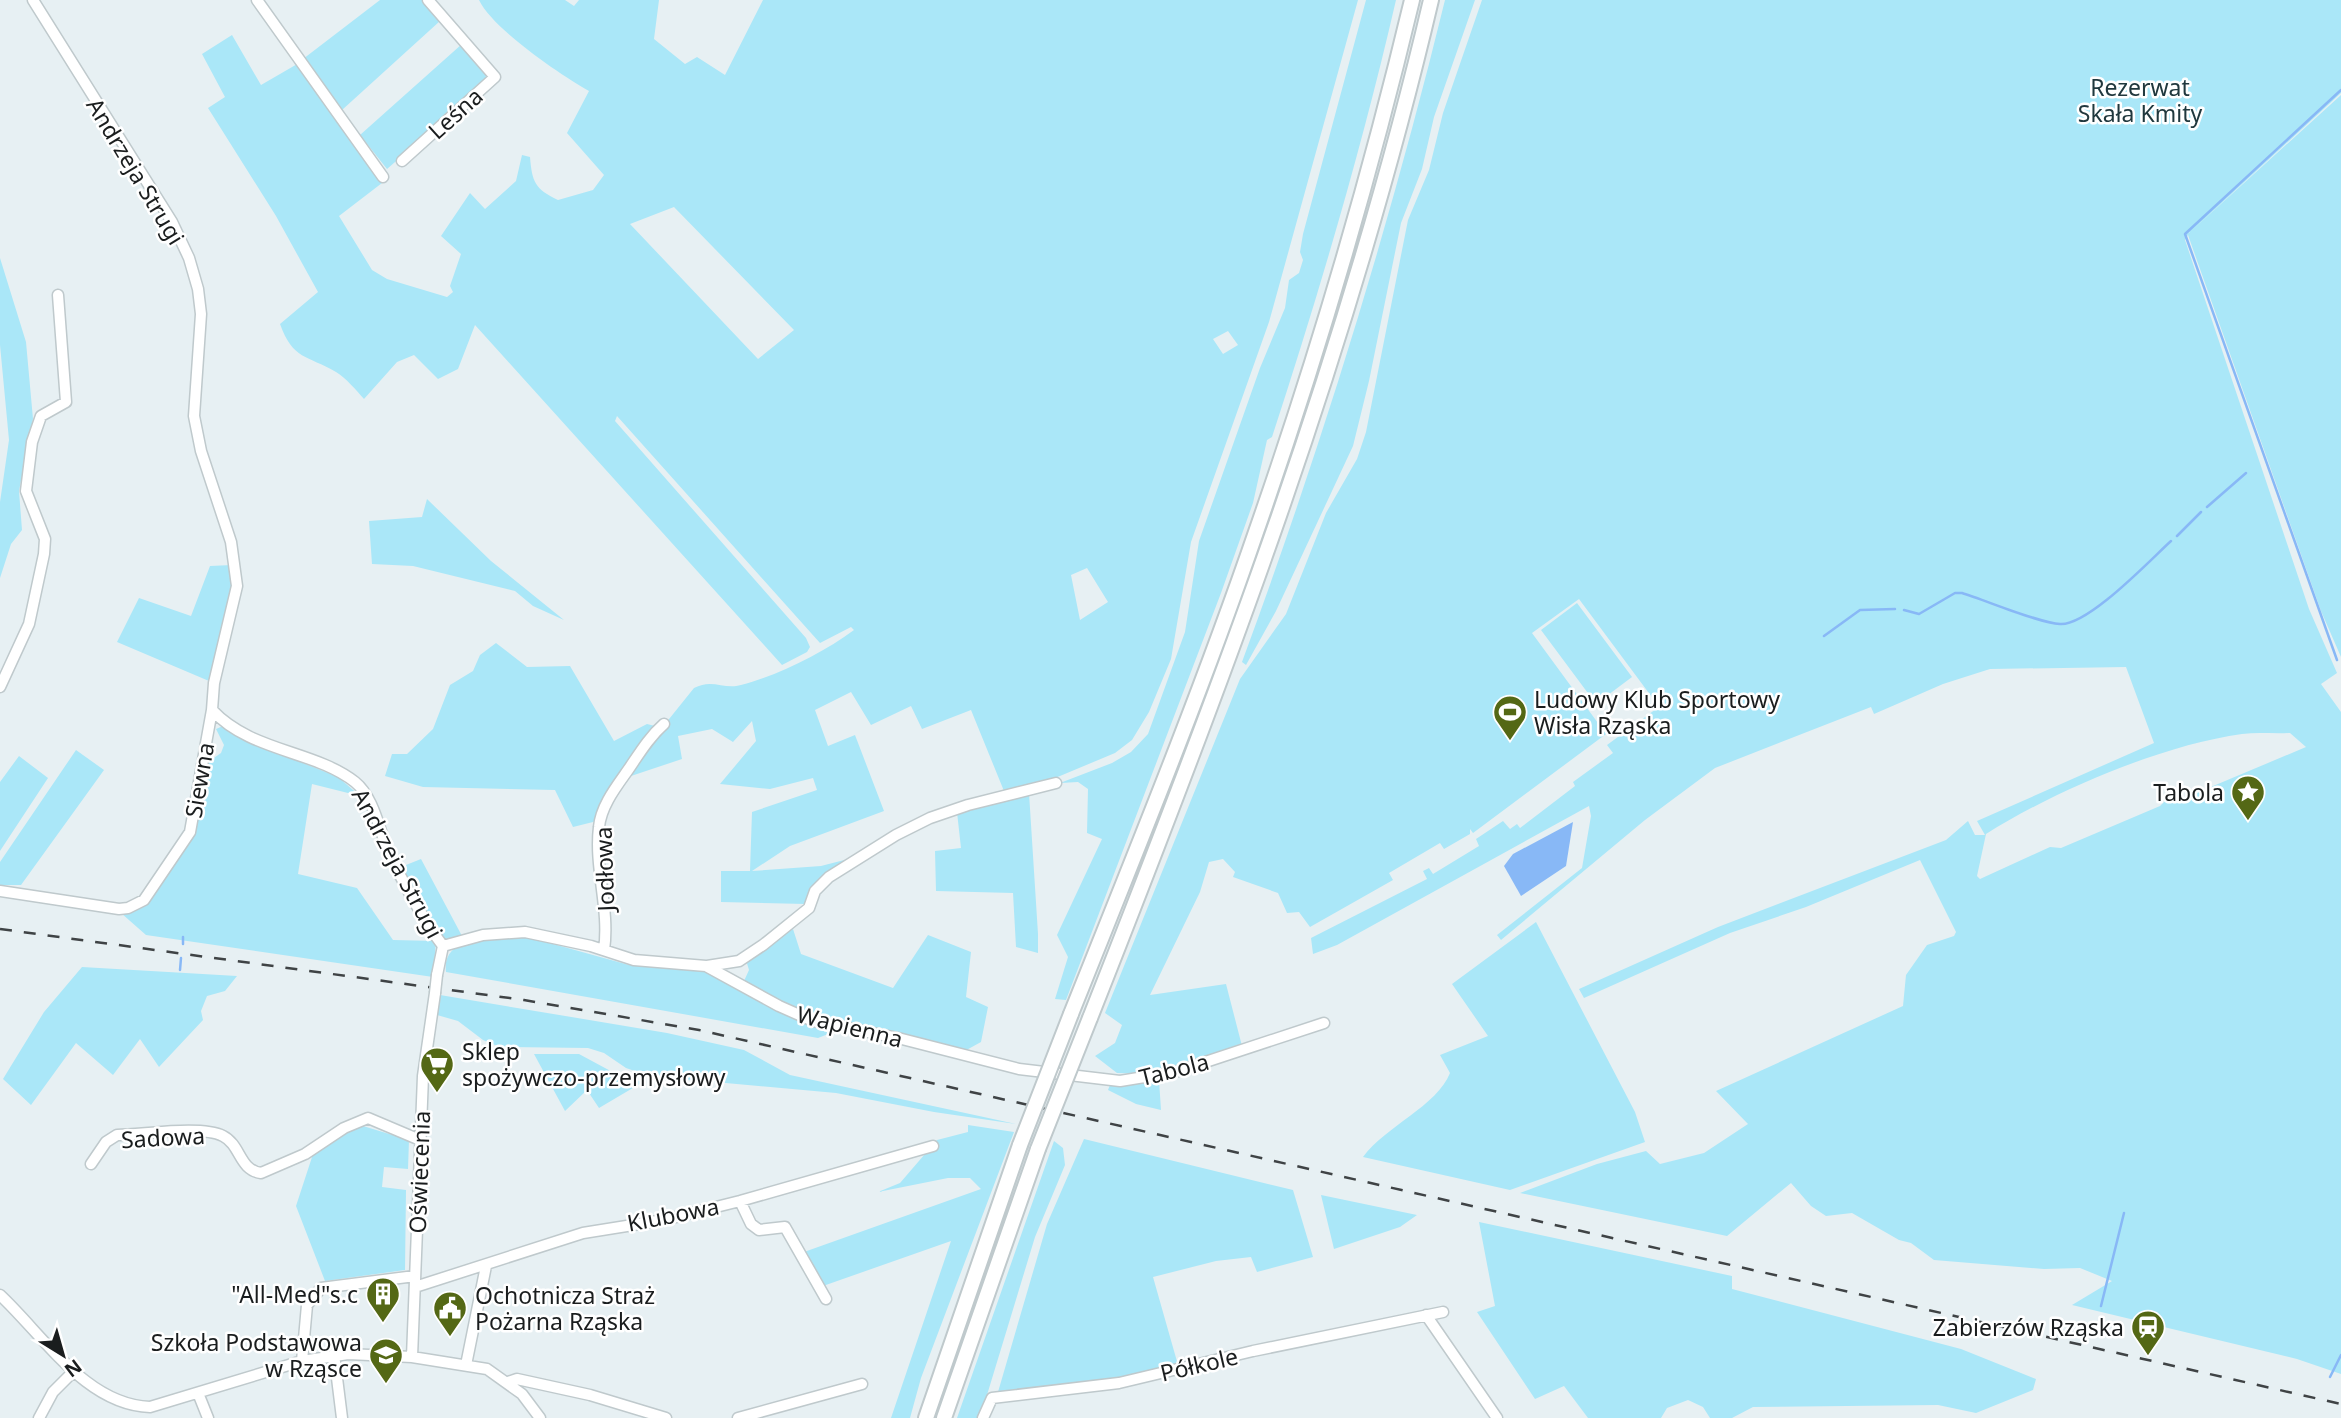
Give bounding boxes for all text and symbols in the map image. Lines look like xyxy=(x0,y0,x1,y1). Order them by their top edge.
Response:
park label: Rezerwat Skała Kmity xyxy=(2078,71,2202,129)
street label: Leśna xyxy=(421,80,489,146)
street label: Andrzeja Strugi xyxy=(80,92,192,250)
place label: Ludowy Klub Sportowy Wisła Rząska xyxy=(1534,683,1780,741)
sports icon: Ludowy Klub Sportowy Wisła Rząska xyxy=(1491,693,1529,742)
street label: Siewna xyxy=(177,740,221,820)
place icon: Tabola xyxy=(2229,773,2267,822)
place label: Tabola xyxy=(2153,776,2224,808)
street label: Andrzeja Strugi xyxy=(345,782,451,944)
street label: Jodłowa xyxy=(587,826,622,914)
street label: Wapienna xyxy=(794,997,906,1055)
place label: Sklep spożywczo-przemysłowy xyxy=(462,1035,726,1093)
supermarket icon: Sklep spożywczo-przemysłowy xyxy=(418,1045,456,1094)
street label: Tabola xyxy=(1136,1045,1212,1093)
street label: Oświecenia xyxy=(401,1110,437,1234)
street label: Sadowa xyxy=(120,1119,206,1155)
street label: Klubowa xyxy=(624,1189,722,1239)
building icon: "All-Med"s.c xyxy=(364,1275,402,1324)
place label: "All-Med"s.c xyxy=(231,1278,358,1310)
place label: Ochotnicza Straż Pożarna Rząska xyxy=(475,1279,655,1337)
public building icon: Ochotnicza Straż Pożarna Rząska xyxy=(431,1289,469,1338)
station icon: Zabierzów Rząska xyxy=(2129,1308,2167,1357)
place label: Zabierzów Rząska xyxy=(1933,1311,2124,1343)
north arrow xyxy=(28,1320,98,1390)
place label: Szkoła Podstawowa w Rząsce xyxy=(151,1326,362,1384)
school or university icon: Szkoła Podstawowa w Rząsce xyxy=(367,1336,405,1385)
street label: Półkole xyxy=(1157,1340,1241,1388)
text: N xyxy=(59,1354,87,1384)

